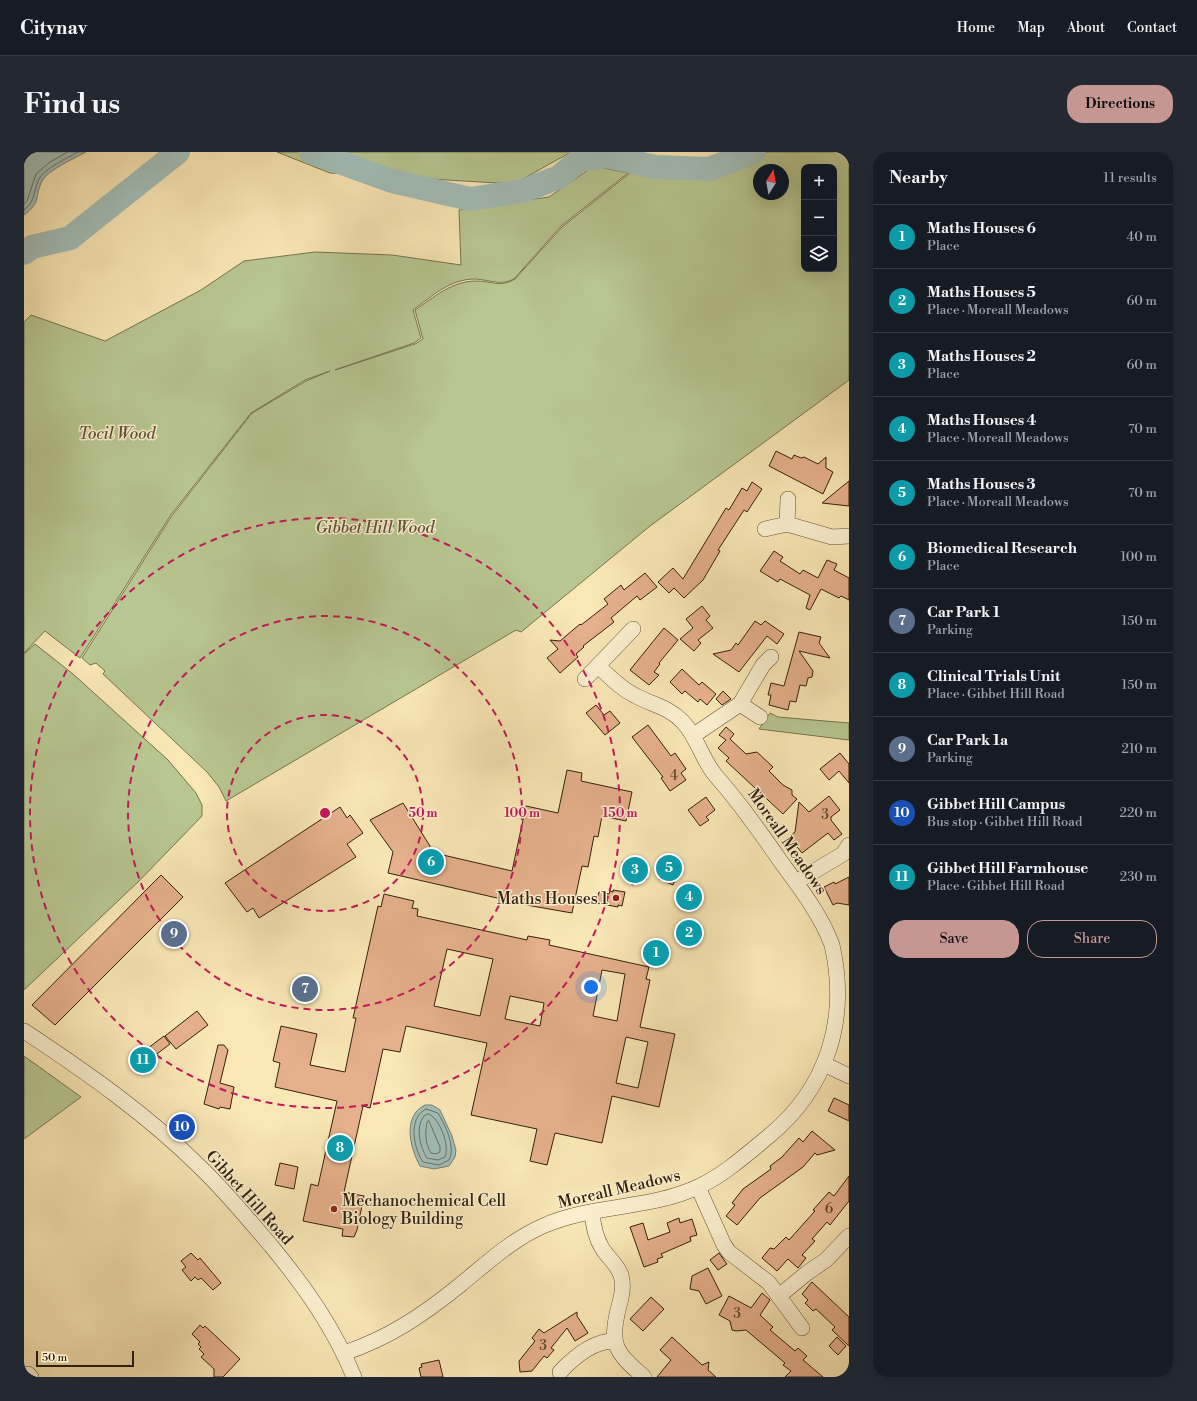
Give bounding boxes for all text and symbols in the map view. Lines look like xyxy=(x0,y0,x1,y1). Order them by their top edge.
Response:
text: Citynav xyxy=(20,16,87,40)
text: Home xyxy=(957,19,995,37)
text: Map xyxy=(1017,19,1045,37)
text: About xyxy=(1067,19,1105,37)
text: Contact xyxy=(1127,19,1177,37)
button: Directions xyxy=(1067,85,1173,123)
text: Find us xyxy=(24,87,120,122)
north arrow xyxy=(753,164,789,200)
map controls xyxy=(801,164,837,272)
button: + xyxy=(801,164,837,200)
text: Nearby xyxy=(889,167,948,189)
text: 11 results xyxy=(1103,170,1157,186)
button: − xyxy=(801,200,837,236)
text: Maths Houses 6 xyxy=(927,219,1036,238)
text: 1 xyxy=(899,229,905,245)
text: 40 m xyxy=(1127,229,1157,245)
button: layers xyxy=(801,236,837,272)
text: Place xyxy=(927,238,959,254)
text: Maths Houses 5 xyxy=(927,283,1036,302)
text: 2 xyxy=(898,293,906,309)
text: 60 m xyxy=(1126,293,1157,309)
text: Place · Moreall Meadows xyxy=(927,302,1069,318)
text: Maths Houses 2 xyxy=(927,347,1036,366)
text: 3 xyxy=(898,357,906,373)
text: 60 m xyxy=(1126,357,1157,373)
text: Place xyxy=(927,366,959,382)
text: Maths Houses 4 xyxy=(927,411,1037,430)
text: 4 xyxy=(898,421,906,437)
text: 70 m xyxy=(1128,421,1157,437)
park label: Tocil Wood xyxy=(78,424,157,444)
text: Place · Moreall Meadows xyxy=(927,430,1069,446)
text: Maths Houses 3 xyxy=(927,475,1036,494)
text: 5 xyxy=(898,485,906,501)
text: 70 m xyxy=(1128,485,1157,501)
text: Place · Moreall Meadows xyxy=(927,494,1069,510)
park label: Gibbet Hill Wood xyxy=(316,518,436,538)
text: Biomedical Research xyxy=(927,539,1077,558)
text: 6 xyxy=(898,549,906,565)
text: 100 m xyxy=(1121,549,1157,565)
text: Place xyxy=(927,558,959,574)
text: Car Park 1 xyxy=(927,603,1000,622)
text: 7 xyxy=(898,613,906,629)
text: 150 m xyxy=(1122,613,1157,629)
text: Parking xyxy=(927,622,973,638)
text: Clinical Trials Unit xyxy=(927,667,1060,686)
text: 8 xyxy=(898,677,906,693)
text: 150 m xyxy=(1122,677,1157,693)
text: Place · Gibbet Hill Road xyxy=(927,686,1065,702)
text: Car Park 1a xyxy=(927,731,1008,750)
text: 9 xyxy=(898,741,906,757)
text: 210 m xyxy=(1122,741,1157,757)
text: Parking xyxy=(927,750,973,766)
house number: 4 xyxy=(670,767,678,785)
street label: Moreall Meadows xyxy=(743,785,831,899)
text: Gibbet Hill Campus xyxy=(927,795,1065,814)
text: 10 xyxy=(894,805,910,821)
text: 220 m xyxy=(1119,805,1157,821)
centre of rings xyxy=(318,806,332,820)
text: 50 m xyxy=(408,806,438,821)
text: 100 m xyxy=(504,806,540,821)
text: 150 m xyxy=(603,806,637,821)
house number: 3 xyxy=(821,806,829,824)
text: Bus stop · Gibbet Hill Road xyxy=(927,814,1082,830)
pin: 6 xyxy=(418,847,444,877)
pin: 5 xyxy=(656,853,682,883)
pin: 3 xyxy=(622,855,648,885)
text: Gibbet Hill Farmhouse xyxy=(927,859,1088,878)
text: 11 xyxy=(896,869,908,885)
text: 230 m xyxy=(1120,869,1157,885)
text: Place · Gibbet Hill Road xyxy=(927,878,1065,894)
pin: 4 xyxy=(676,882,702,912)
place label: Maths Houses 1 xyxy=(497,889,608,909)
marker: Maths Houses 1 xyxy=(611,893,621,903)
pin: 2 xyxy=(676,918,702,948)
pin: 9 xyxy=(161,919,187,949)
button: Save xyxy=(889,920,1019,958)
button: Share xyxy=(1027,920,1157,958)
pin: 1 xyxy=(643,938,669,968)
pin: 7 xyxy=(292,974,318,1004)
your location xyxy=(581,977,601,997)
pin: 11 xyxy=(130,1045,156,1075)
pin: 10 xyxy=(169,1112,195,1142)
pin: 8 xyxy=(327,1133,353,1163)
street label: Gibbet Hill Road xyxy=(202,1146,297,1249)
street label: Moreall Meadows xyxy=(556,1165,682,1213)
place label: Mechanochemical Cell Biology Building xyxy=(341,1191,506,1229)
house number: 6 xyxy=(825,1200,834,1218)
marker: Mechanochemical Cell Biology Building xyxy=(329,1204,339,1214)
house number: 3 xyxy=(733,1305,741,1323)
house number: 3 xyxy=(539,1337,547,1355)
scale bar xyxy=(36,1349,134,1368)
text: 50 m xyxy=(42,1351,67,1365)

